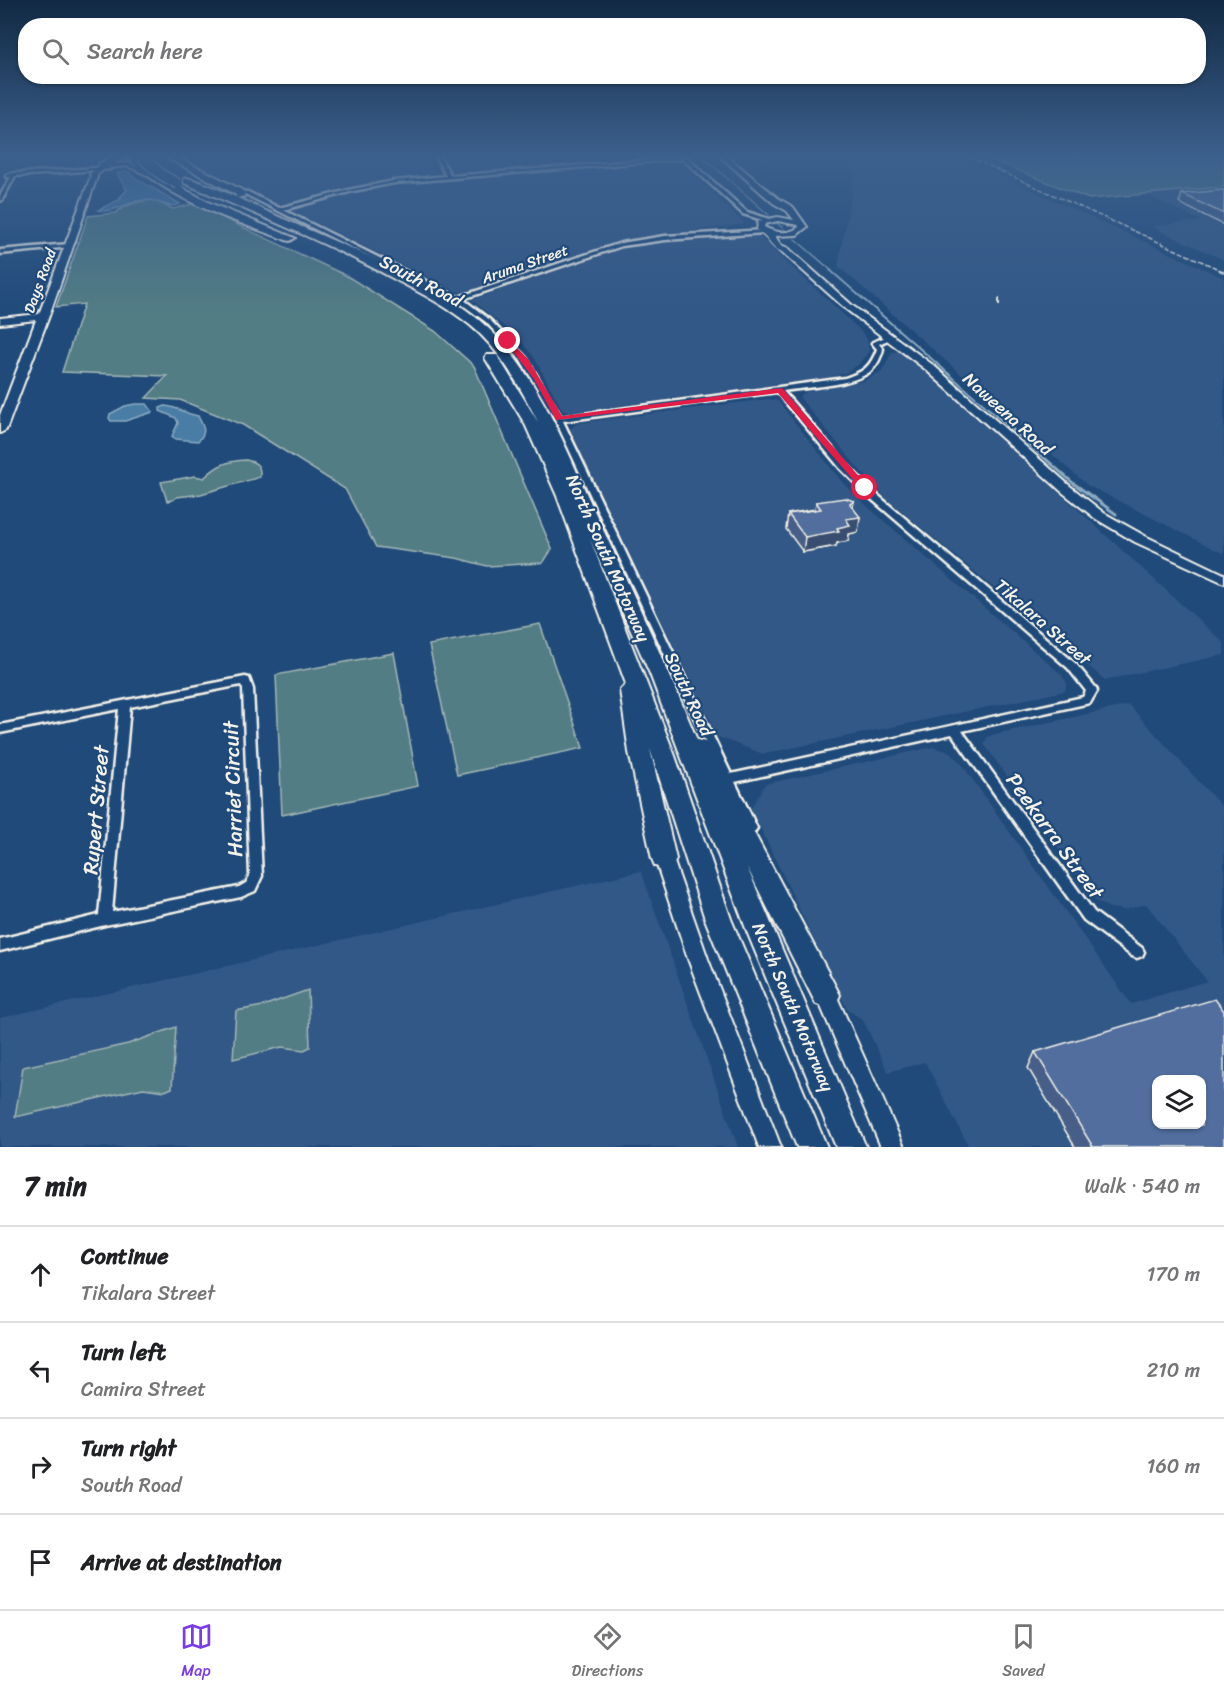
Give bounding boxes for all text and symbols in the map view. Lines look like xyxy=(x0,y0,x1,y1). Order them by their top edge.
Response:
search box xyxy=(18,18,1206,84)
text: Search here xyxy=(87,32,203,71)
icon: search xyxy=(39,35,72,68)
street label: Aruma Street xyxy=(477,237,572,291)
street label: Days Road xyxy=(16,244,64,317)
street label: South Road xyxy=(374,246,470,317)
route end xyxy=(494,327,520,353)
street label: Naweena Road xyxy=(955,364,1062,465)
street label: North South Motorway xyxy=(557,469,660,648)
route start xyxy=(851,474,877,500)
street label: Tikalara Street xyxy=(987,570,1100,674)
street label: South Road xyxy=(655,646,723,743)
street label: Harriet Circuit xyxy=(212,719,254,858)
street label: Rupert Street xyxy=(71,742,121,876)
street label: Peekarra Street xyxy=(996,764,1115,909)
street label: North South Motorway xyxy=(743,917,843,1097)
map controls xyxy=(1152,1075,1206,1129)
button: layers xyxy=(1152,1075,1206,1129)
text: 7 min xyxy=(24,1163,87,1209)
text: Walk · 540 m xyxy=(1085,1169,1200,1204)
text: Continue xyxy=(81,1237,169,1276)
text: 170 m xyxy=(1147,1257,1200,1292)
icon: ahead xyxy=(24,1258,57,1291)
text: Tikalara Street xyxy=(81,1276,215,1311)
text: Turn left xyxy=(81,1333,166,1372)
text: 210 m xyxy=(1147,1353,1200,1388)
icon: left xyxy=(24,1354,57,1387)
text: Camira Street xyxy=(81,1372,206,1407)
text: Turn right xyxy=(81,1429,176,1468)
text: 160 m xyxy=(1147,1449,1200,1484)
icon: right xyxy=(24,1450,57,1483)
text: South Road xyxy=(81,1468,181,1503)
text: Arrive at destination xyxy=(81,1543,282,1582)
icon: arrive xyxy=(24,1546,57,1579)
tab: Map xyxy=(180,1620,213,1685)
tab: Directions xyxy=(572,1620,643,1685)
tab: Saved xyxy=(1002,1620,1044,1685)

